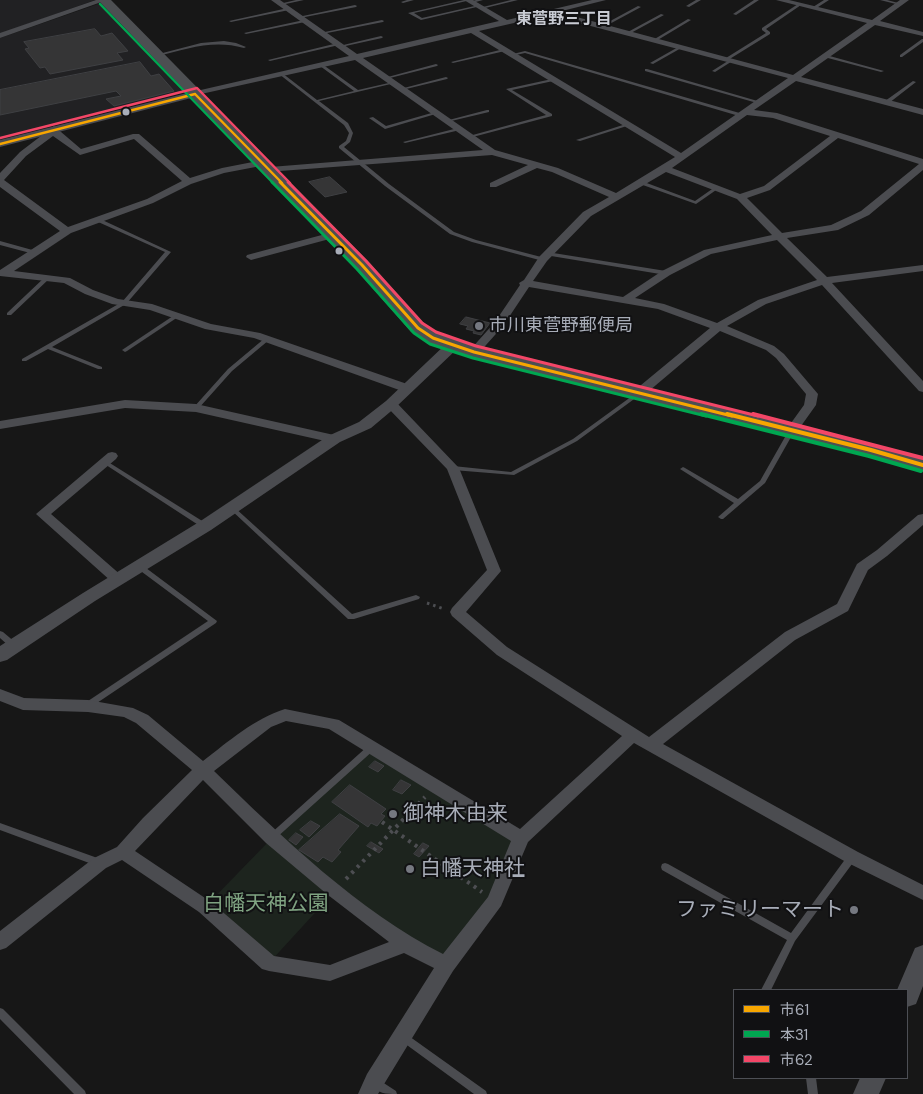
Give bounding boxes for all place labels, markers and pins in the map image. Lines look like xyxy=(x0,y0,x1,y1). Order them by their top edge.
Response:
unlabelled marker xyxy=(121,107,131,117)
unlabelled marker xyxy=(334,246,344,256)
place label: 市川東菅野郵便局 xyxy=(489,315,633,337)
marker: 市川東菅野郵便局 xyxy=(473,320,485,332)
place label: 御神木由来 xyxy=(403,801,508,827)
marker: 御神木由来 xyxy=(387,808,399,820)
place label: 白幡天神社 xyxy=(420,856,525,882)
marker: 白幡天神社 xyxy=(404,863,416,875)
place label: ファミリーマート xyxy=(676,897,844,923)
marker: ファミリーマート xyxy=(848,904,860,916)

